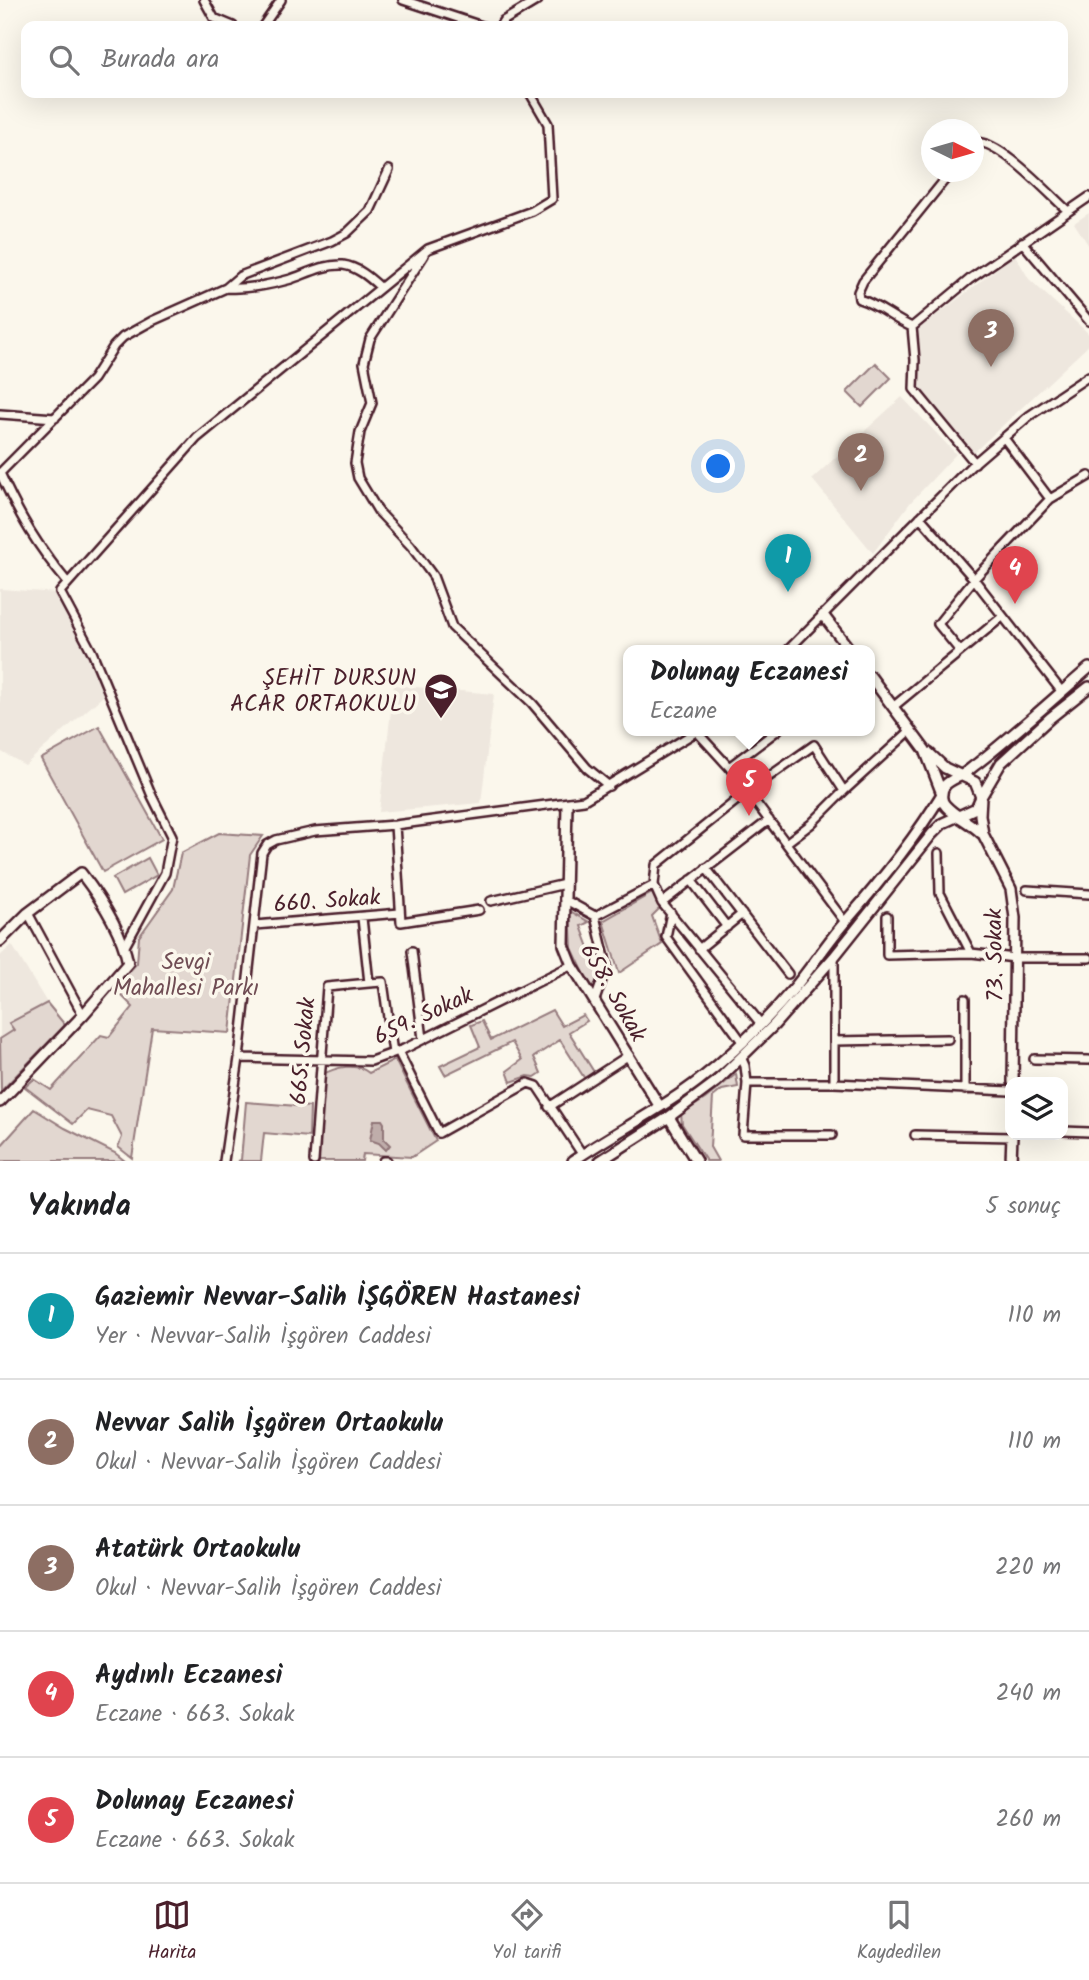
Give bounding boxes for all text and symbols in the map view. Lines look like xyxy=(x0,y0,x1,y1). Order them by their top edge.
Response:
search box xyxy=(21,21,1068,98)
text: Burada ara xyxy=(101,39,219,81)
icon: search xyxy=(45,41,83,79)
north arrow xyxy=(921,119,984,182)
pin: 3 xyxy=(968,309,1014,367)
pin: 2 xyxy=(838,433,884,491)
your location xyxy=(701,449,735,483)
pin: 1 xyxy=(765,534,811,592)
pin: 4 xyxy=(992,546,1038,604)
popup xyxy=(623,645,875,736)
text: Dolunay Eczanesi xyxy=(650,652,848,694)
place label: ŞEHİT DURSUN ACAR ORTAOKULU xyxy=(230,661,416,723)
school or university icon: ŞEHİT DURSUN ACAR ORTAOKULU xyxy=(422,671,460,720)
text: Eczane xyxy=(650,694,717,730)
pin: 5 xyxy=(726,758,772,816)
street label: 660. Sokak xyxy=(273,880,382,924)
street label: 73. Sokak xyxy=(977,908,1015,1002)
street label: 658. Sokak xyxy=(570,937,655,1049)
park label: Sevgi Mahallesi Parkı xyxy=(113,945,259,1007)
street label: 659. Sokak xyxy=(368,978,480,1056)
street label: 665. Sokak xyxy=(281,996,327,1106)
map controls xyxy=(1005,1077,1068,1140)
button: layers xyxy=(1005,1077,1068,1140)
text: Yakında xyxy=(28,1183,131,1231)
text: 5 sonuç xyxy=(986,1189,1061,1225)
text: Gaziemir Nevvar-Salih İŞGÖREN Hastanesi xyxy=(95,1277,580,1319)
text: 1 xyxy=(48,1298,54,1334)
text: 110 m xyxy=(1008,1298,1061,1334)
text: Yer · Nevvar-Salih İşgören Caddesi xyxy=(95,1319,431,1355)
text: Nevvar Salih İşgören Ortaokulu xyxy=(95,1403,443,1445)
text: 2 xyxy=(44,1424,58,1460)
text: 110 m xyxy=(1008,1424,1061,1460)
text: Okul · Nevvar-Salih İşgören Caddesi xyxy=(95,1445,441,1481)
text: Atatürk Ortaokulu xyxy=(95,1529,300,1571)
text: 3 xyxy=(45,1550,57,1586)
text: 220 m xyxy=(995,1550,1061,1586)
text: Okul · Nevvar-Salih İşgören Caddesi xyxy=(95,1571,441,1607)
text: Aydınlı Eczanesi xyxy=(95,1655,283,1697)
text: 4 xyxy=(45,1676,57,1712)
text: 240 m xyxy=(996,1676,1061,1712)
text: Eczane · 663. Sokak xyxy=(95,1697,294,1733)
text: Dolunay Eczanesi xyxy=(95,1781,294,1823)
text: 5 xyxy=(45,1802,57,1838)
text: 260 m xyxy=(996,1802,1061,1838)
text: Eczane · 663. Sokak xyxy=(95,1823,294,1859)
tab: Harita xyxy=(148,1896,197,1968)
tab: Yol tarifi xyxy=(492,1896,561,1968)
tab: Kaydedilen xyxy=(857,1896,941,1968)

